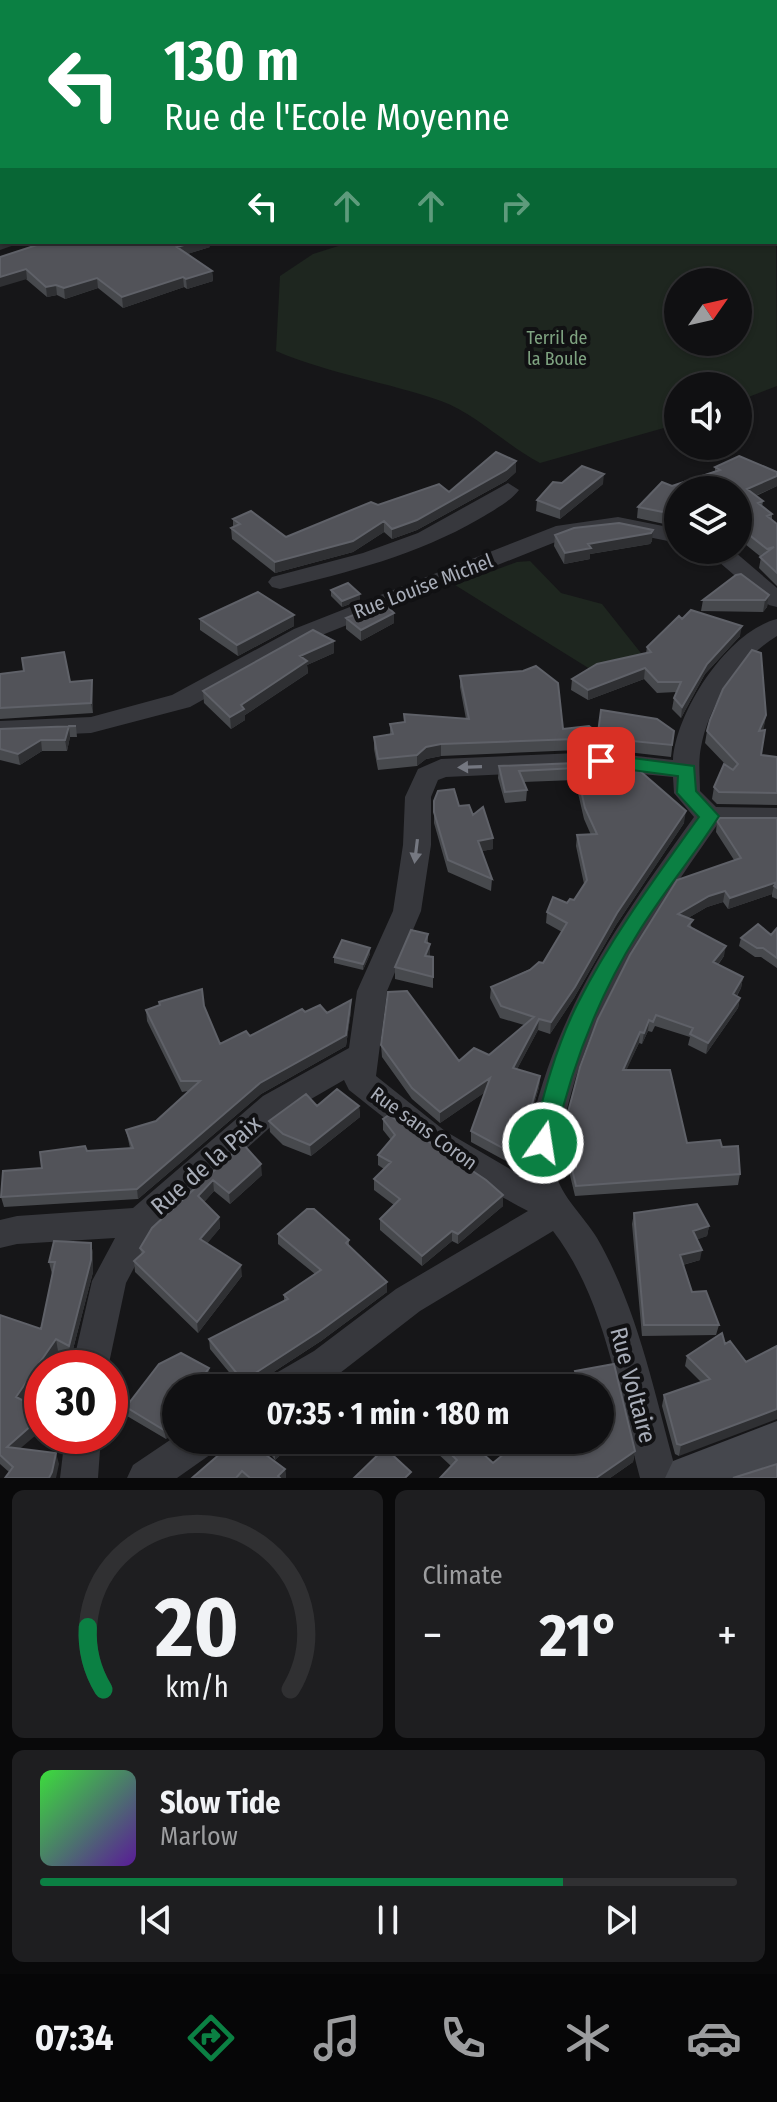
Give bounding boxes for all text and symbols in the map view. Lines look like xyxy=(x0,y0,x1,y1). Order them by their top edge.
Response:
text: 130 m xyxy=(164,28,299,95)
icon: left xyxy=(32,32,136,136)
text: Rue de l'Ecole Moyenne xyxy=(164,96,510,140)
icon: left xyxy=(241,184,285,228)
icon: ahead xyxy=(325,184,369,228)
icon: ahead xyxy=(409,184,453,228)
icon: right xyxy=(493,184,537,228)
north arrow xyxy=(664,268,752,356)
map controls xyxy=(664,268,752,564)
park label: Terril de la Boule xyxy=(527,327,588,370)
button: sound xyxy=(664,372,752,460)
button: layers xyxy=(664,476,752,564)
street label: Rue Louise Michel xyxy=(350,548,496,624)
pin xyxy=(567,727,635,795)
icon: arrive xyxy=(579,739,623,783)
one-way arrow xyxy=(457,761,482,774)
one-way arrow xyxy=(409,838,422,863)
street label: Rue sans Coron xyxy=(366,1081,482,1175)
position arrow xyxy=(501,1101,585,1185)
street label: Rue de la Paix xyxy=(145,1109,267,1220)
street label: Rue Voltaire xyxy=(604,1324,662,1446)
speed limit sign: 30 xyxy=(24,1350,128,1454)
text: 07:35 · 1 min · 180 m xyxy=(267,1396,509,1432)
text: Climate xyxy=(423,1560,503,1591)
text: 20 xyxy=(154,1578,239,1678)
text: 21° xyxy=(540,1600,620,1672)
text: − xyxy=(423,1609,442,1662)
text: + xyxy=(717,1609,737,1662)
text: km/h xyxy=(165,1670,229,1705)
text: Slow Tide xyxy=(160,1785,281,1821)
text: Marlow xyxy=(160,1821,238,1852)
icon: previous xyxy=(134,1898,178,1942)
icon: pause xyxy=(366,1898,410,1942)
icon: next xyxy=(599,1898,643,1942)
icon: directions xyxy=(183,2010,239,2066)
icon: music xyxy=(309,2010,365,2066)
icon: phone xyxy=(435,2010,491,2066)
icon: climate xyxy=(560,2010,616,2066)
icon: car xyxy=(686,2010,742,2066)
text: 07:34 xyxy=(35,2016,113,2060)

